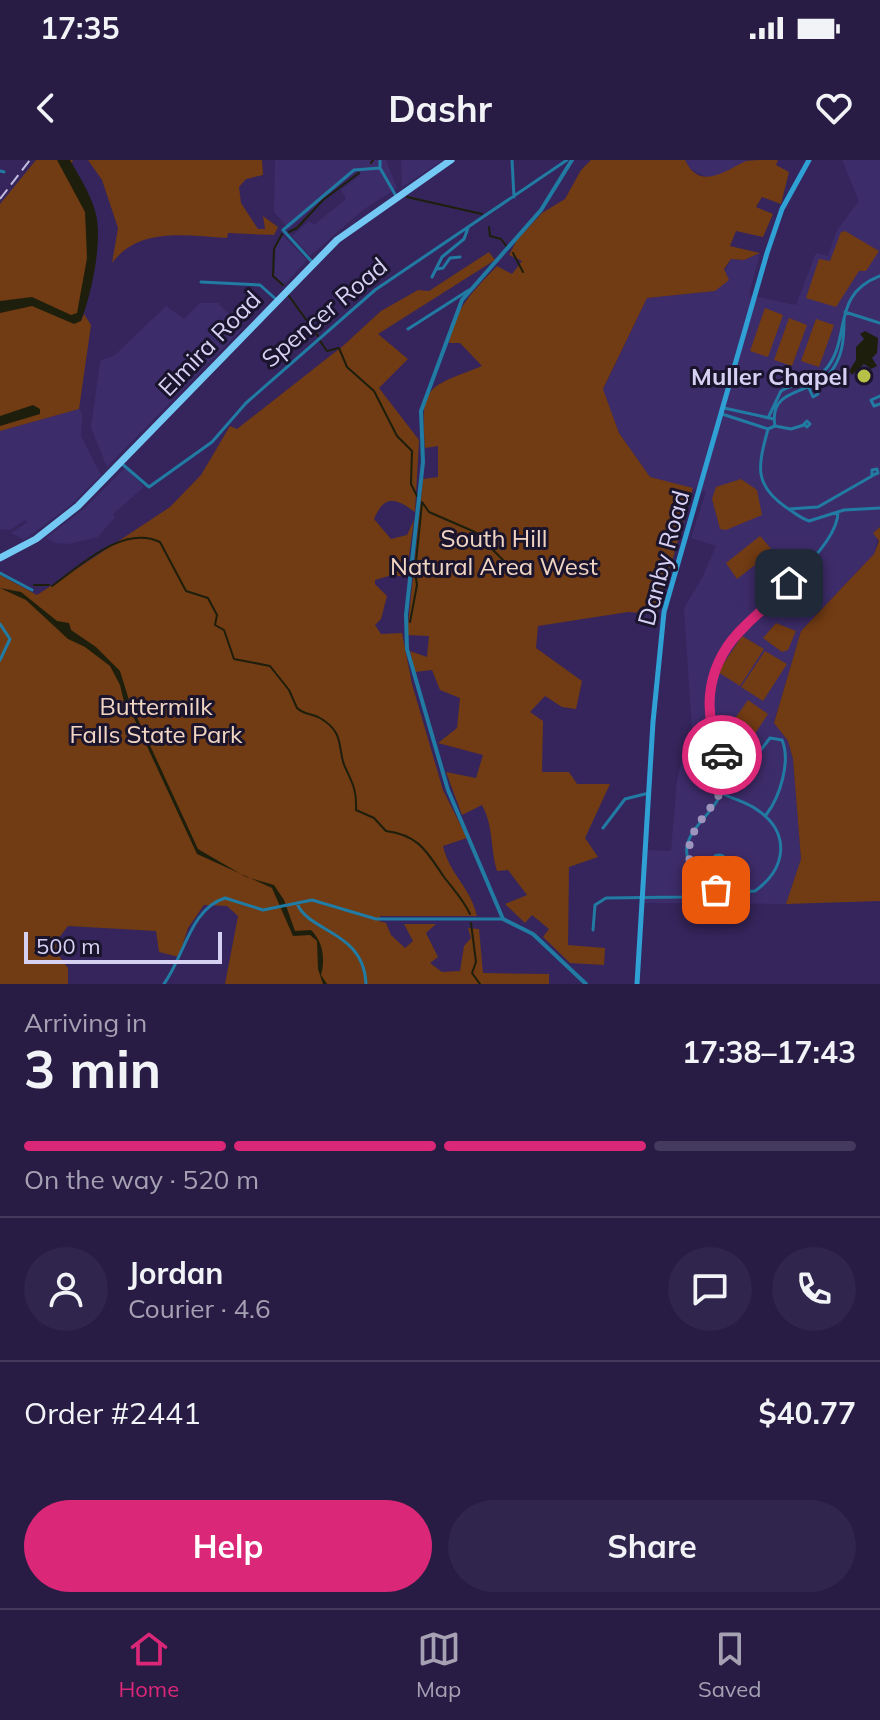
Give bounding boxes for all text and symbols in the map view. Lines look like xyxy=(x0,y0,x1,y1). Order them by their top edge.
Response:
text: 17:35 xyxy=(40,9,119,47)
icon: back xyxy=(24,86,68,130)
text: Dashr xyxy=(388,86,492,131)
icon: heart xyxy=(812,86,856,130)
street label: Spencer Road xyxy=(255,251,393,373)
street label: Elmira Road xyxy=(151,284,267,402)
place label: Muller Chapel xyxy=(691,361,848,391)
marker: Muller Chapel xyxy=(855,367,873,385)
street label: Danby Road xyxy=(631,487,695,629)
park label: South Hill Natural Area West xyxy=(390,523,598,581)
pin xyxy=(755,549,823,617)
icon: home xyxy=(767,561,811,605)
park label: Buttermilk Falls State Park xyxy=(70,691,243,749)
courier xyxy=(682,715,762,795)
icon: car xyxy=(700,733,744,777)
pin xyxy=(682,856,750,924)
icon: bag xyxy=(694,868,738,912)
scale bar xyxy=(24,928,222,964)
text: 500 m xyxy=(36,932,101,960)
text: Arriving in xyxy=(24,1006,147,1039)
text: 17:38–17:43 xyxy=(682,1033,856,1071)
text: 3 min xyxy=(24,1036,161,1101)
text: On the way · 520 m xyxy=(24,1163,259,1196)
button: person xyxy=(24,1247,108,1331)
button: chat xyxy=(668,1247,752,1331)
button: phone xyxy=(772,1247,856,1331)
text: Jordan xyxy=(128,1254,223,1292)
text: Courier · 4.6 xyxy=(128,1292,271,1325)
text: Order #2441 xyxy=(24,1394,201,1432)
text: $40.77 xyxy=(759,1394,856,1432)
button: Help xyxy=(24,1500,432,1592)
button: Share xyxy=(448,1500,856,1592)
tab: Home xyxy=(118,1627,179,1703)
tab: Map xyxy=(416,1627,461,1703)
tab: Saved xyxy=(698,1627,762,1703)

